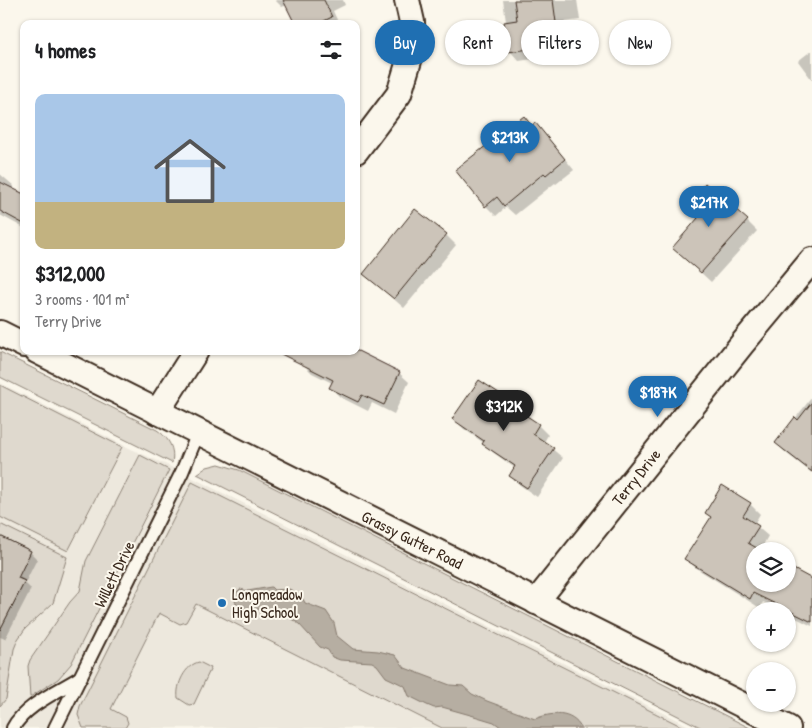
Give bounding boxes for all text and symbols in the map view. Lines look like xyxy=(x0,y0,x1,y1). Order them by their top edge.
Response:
chip: Buy xyxy=(375,20,435,65)
chip: Rent xyxy=(445,20,511,65)
chip: Filters xyxy=(521,20,599,65)
chip: New xyxy=(609,20,671,65)
text: 4 homes xyxy=(35,36,96,65)
icon: filters xyxy=(317,36,345,64)
pin: $213K xyxy=(475,120,545,163)
icon: home xyxy=(145,126,235,216)
text: $213K xyxy=(492,126,528,148)
pin: $217K xyxy=(674,186,744,228)
text: $217K xyxy=(690,191,728,213)
text: $312,000 xyxy=(35,259,105,288)
text: 3 rooms · 101 m² xyxy=(35,288,130,310)
text: Terry Drive xyxy=(35,310,102,332)
pin: $187K xyxy=(623,376,693,418)
text: $187K xyxy=(639,381,677,403)
pin: $312K xyxy=(469,390,539,432)
text: $312K xyxy=(486,395,522,417)
street label: Terry Drive xyxy=(606,443,666,510)
street label: Grassy Gutter Road xyxy=(358,505,467,574)
street label: Willett Drive xyxy=(88,536,140,611)
map controls xyxy=(746,542,796,712)
button: layers xyxy=(746,542,796,592)
place label: Longmeadow High School xyxy=(232,583,302,623)
marker: Longmeadow High School xyxy=(216,597,228,609)
button: + xyxy=(746,602,796,652)
button: − xyxy=(746,662,796,712)

